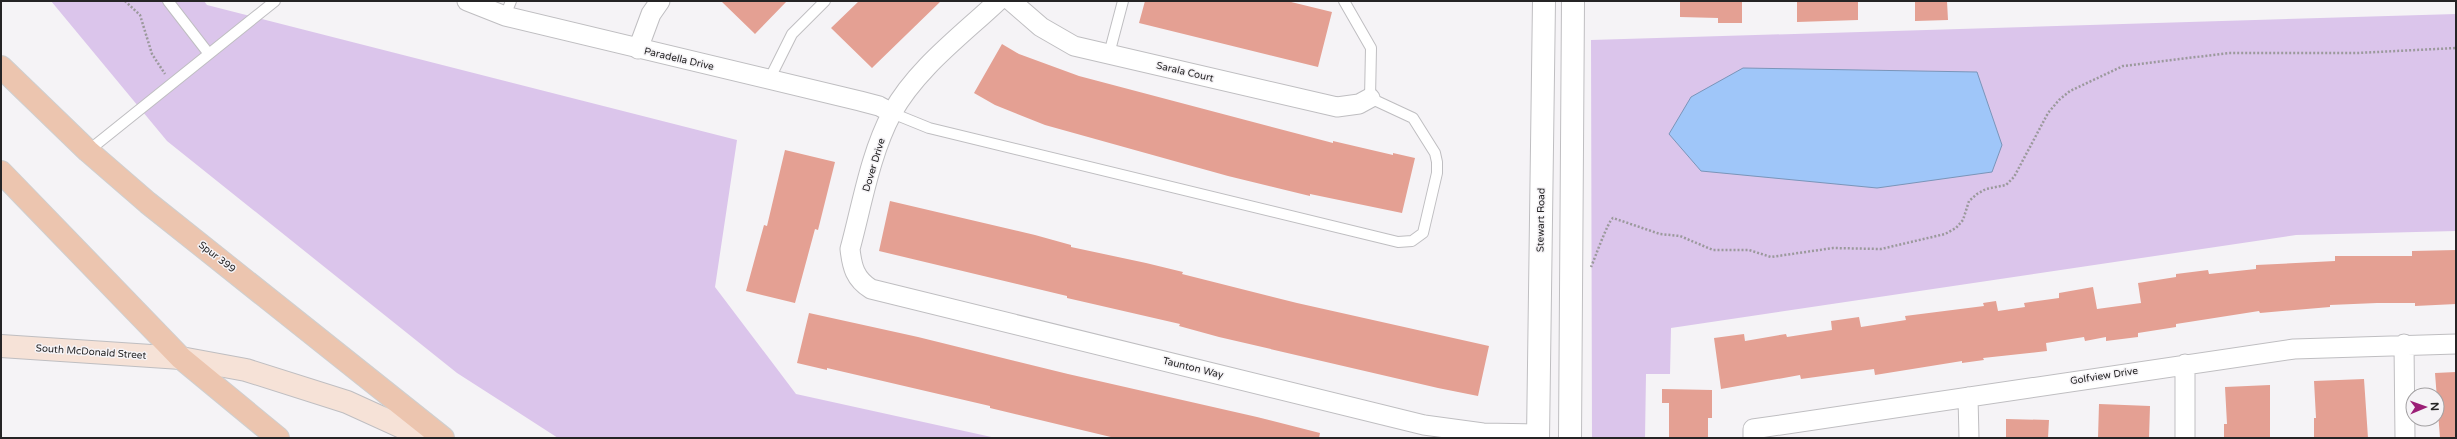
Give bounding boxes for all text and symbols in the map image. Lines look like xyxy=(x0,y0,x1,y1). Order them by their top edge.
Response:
street label: Paradella Drive xyxy=(643,45,715,73)
street label: Sarala Court xyxy=(1155,60,1215,84)
street label: Dover Drive xyxy=(860,136,888,193)
street label: Stewart Road xyxy=(1534,188,1548,252)
street label: Spur 399 xyxy=(196,239,238,275)
street label: South McDonald Street xyxy=(35,342,147,362)
street label: Taunton Way xyxy=(1161,355,1225,381)
street label: Golfview Drive xyxy=(2069,365,2139,387)
north arrow xyxy=(2405,387,2445,427)
text: N xyxy=(2428,402,2441,411)

